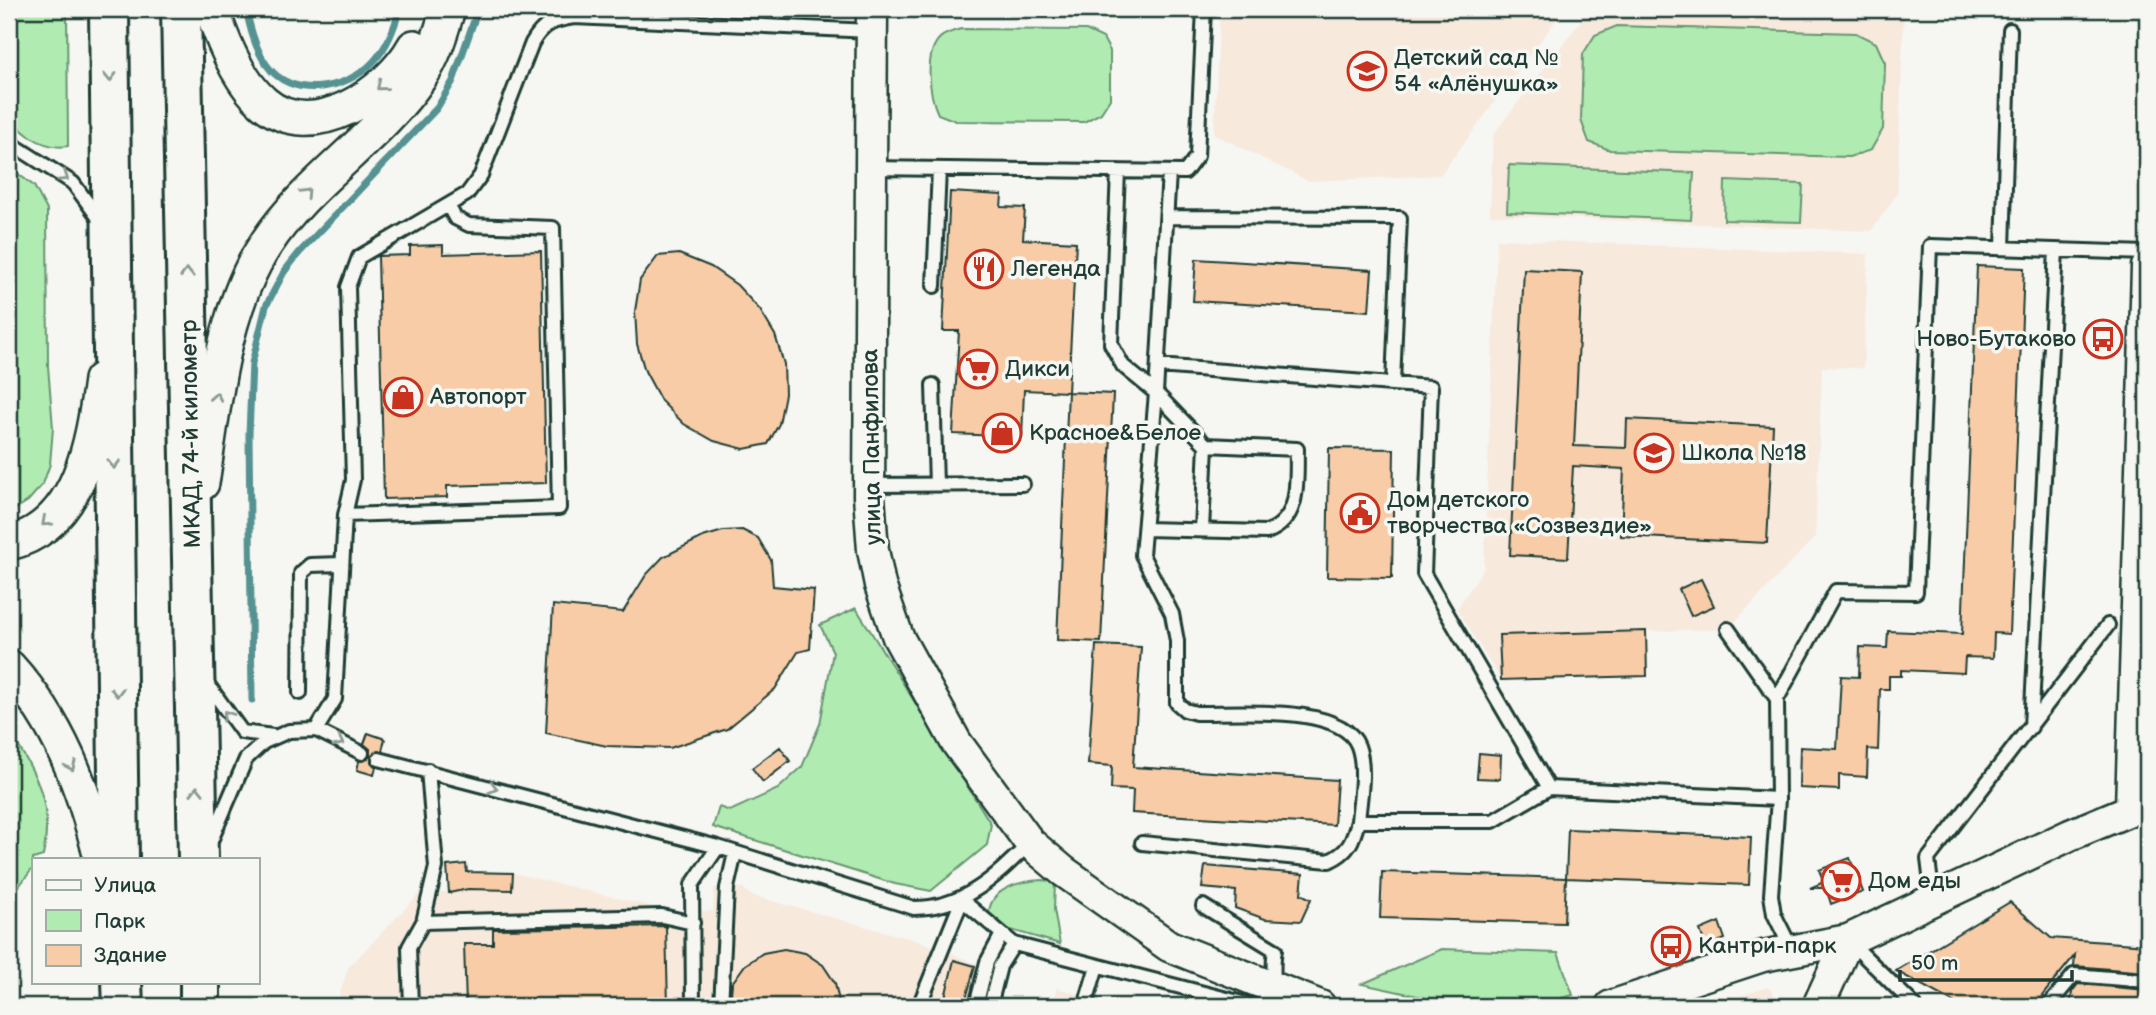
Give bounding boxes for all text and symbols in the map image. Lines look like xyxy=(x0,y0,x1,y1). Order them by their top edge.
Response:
place label: Детский сад № 54 «Алёнушка» xyxy=(1394,44,1559,98)
school or university icon: Детский сад № 54 «Алёнушка» xyxy=(1346,50,1388,92)
one-way arrow xyxy=(102,72,117,83)
one-way arrow xyxy=(376,78,388,91)
one-way arrow xyxy=(56,169,69,181)
one-way arrow xyxy=(298,188,310,201)
restaurant icon: Легенда xyxy=(963,248,1005,290)
place label: Легенда xyxy=(1010,255,1101,283)
one-way arrow xyxy=(179,268,195,278)
bus stop icon: Ново-Бутаково xyxy=(2082,318,2124,360)
street label: МКАД, 74-й километр xyxy=(175,319,207,549)
place label: Ново-Бутаково xyxy=(1916,325,2076,353)
street label: улица Панфилова xyxy=(856,348,888,545)
supermarket icon: Дикси xyxy=(957,348,999,390)
place label: Дикси xyxy=(1005,355,1070,383)
shop icon: Автопорт xyxy=(382,376,424,418)
place label: Автопорт xyxy=(429,383,527,411)
one-way arrow xyxy=(208,392,223,403)
shop icon: Красное&Белое xyxy=(981,412,1023,454)
place label: Красное&Белое xyxy=(1029,419,1202,447)
school or university icon: Школа №18 xyxy=(1633,432,1675,474)
place label: Школа №18 xyxy=(1681,439,1807,467)
one-way arrow xyxy=(106,459,122,470)
place label: Дом детского творчества «Созвездие» xyxy=(1387,486,1652,540)
public building icon: Дом детского творчества «Созвездие» xyxy=(1339,492,1381,534)
one-way arrow xyxy=(41,514,54,526)
one-way arrow xyxy=(109,687,125,697)
one-way arrow xyxy=(223,710,235,723)
one-way arrow xyxy=(332,733,344,747)
one-way arrow xyxy=(63,759,77,771)
one-way arrow xyxy=(487,780,499,794)
one-way arrow xyxy=(189,785,205,796)
legend xyxy=(32,858,259,984)
supermarket icon: Дом еды xyxy=(1820,860,1862,902)
place label: Дом еды xyxy=(1868,867,1961,895)
text: Улица xyxy=(94,873,157,898)
text: Парк xyxy=(94,909,145,934)
bus stop icon: Кантри-парк xyxy=(1650,925,1692,967)
place label: Кантри-парк xyxy=(1698,932,1837,960)
scale bar xyxy=(1900,938,2072,982)
text: Здание xyxy=(94,943,167,968)
text: 50 m xyxy=(1911,951,1958,976)

